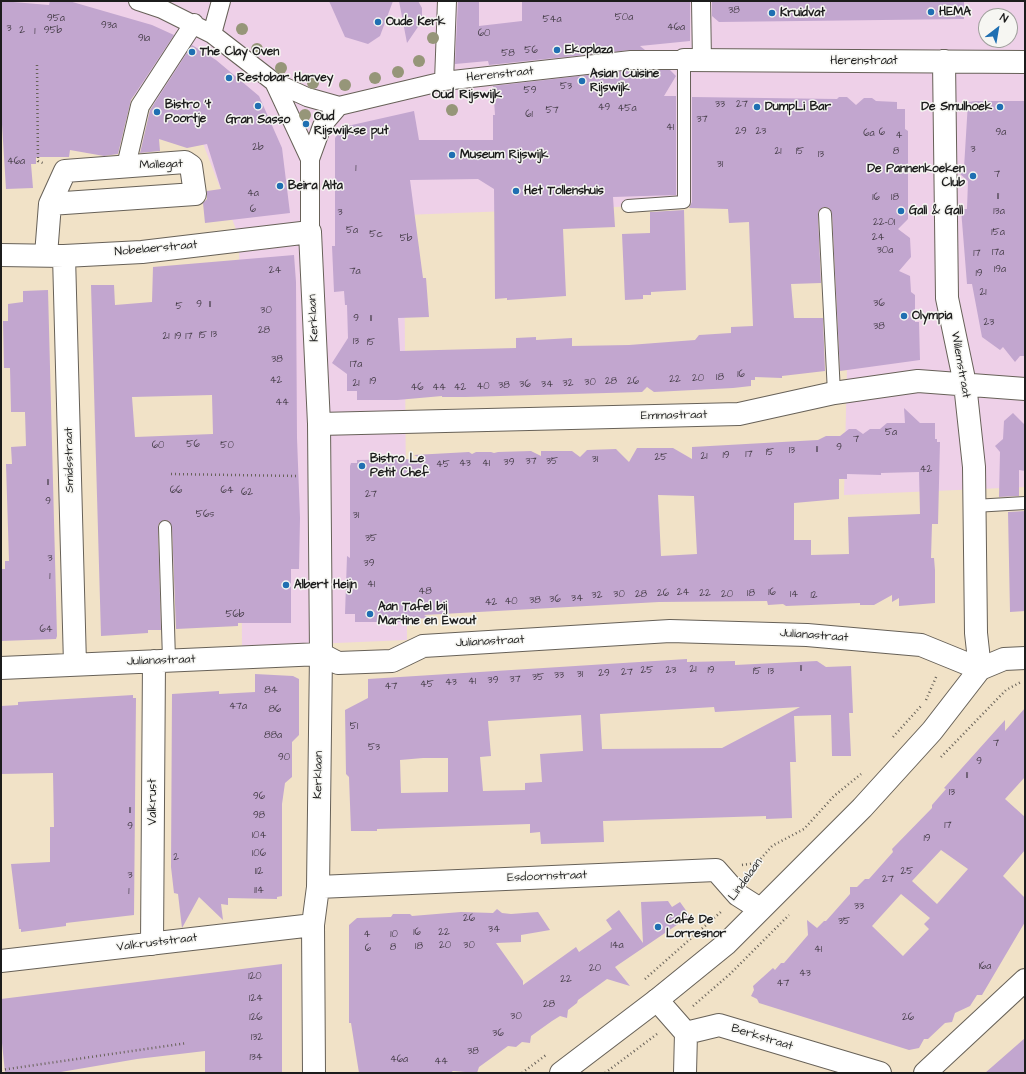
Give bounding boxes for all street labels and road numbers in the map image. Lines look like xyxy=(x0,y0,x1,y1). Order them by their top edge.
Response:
street label: Herenstraat xyxy=(830,54,898,68)
street label: Herenstraat xyxy=(466,64,534,86)
street label: Mallegat xyxy=(139,157,183,173)
street label: Nobelaerstraat xyxy=(114,238,198,260)
street label: Kerklaan xyxy=(306,294,322,342)
street label: Willemstraat xyxy=(947,331,973,399)
street label: Emmastraat xyxy=(641,408,707,424)
street label: Smidsstraat xyxy=(62,427,78,493)
street label: Julianastraat xyxy=(779,626,849,646)
street label: Julianastraat xyxy=(455,633,525,651)
street label: Julianastraat xyxy=(126,653,196,669)
street label: Kerklaan xyxy=(311,751,327,799)
street label: Valkrust xyxy=(146,779,160,825)
street label: Lindelaan xyxy=(726,856,766,904)
street label: Esdoornstraat xyxy=(507,868,587,886)
street label: Valkruststraat xyxy=(116,931,198,955)
street label: Berkstraat xyxy=(729,1022,795,1054)

